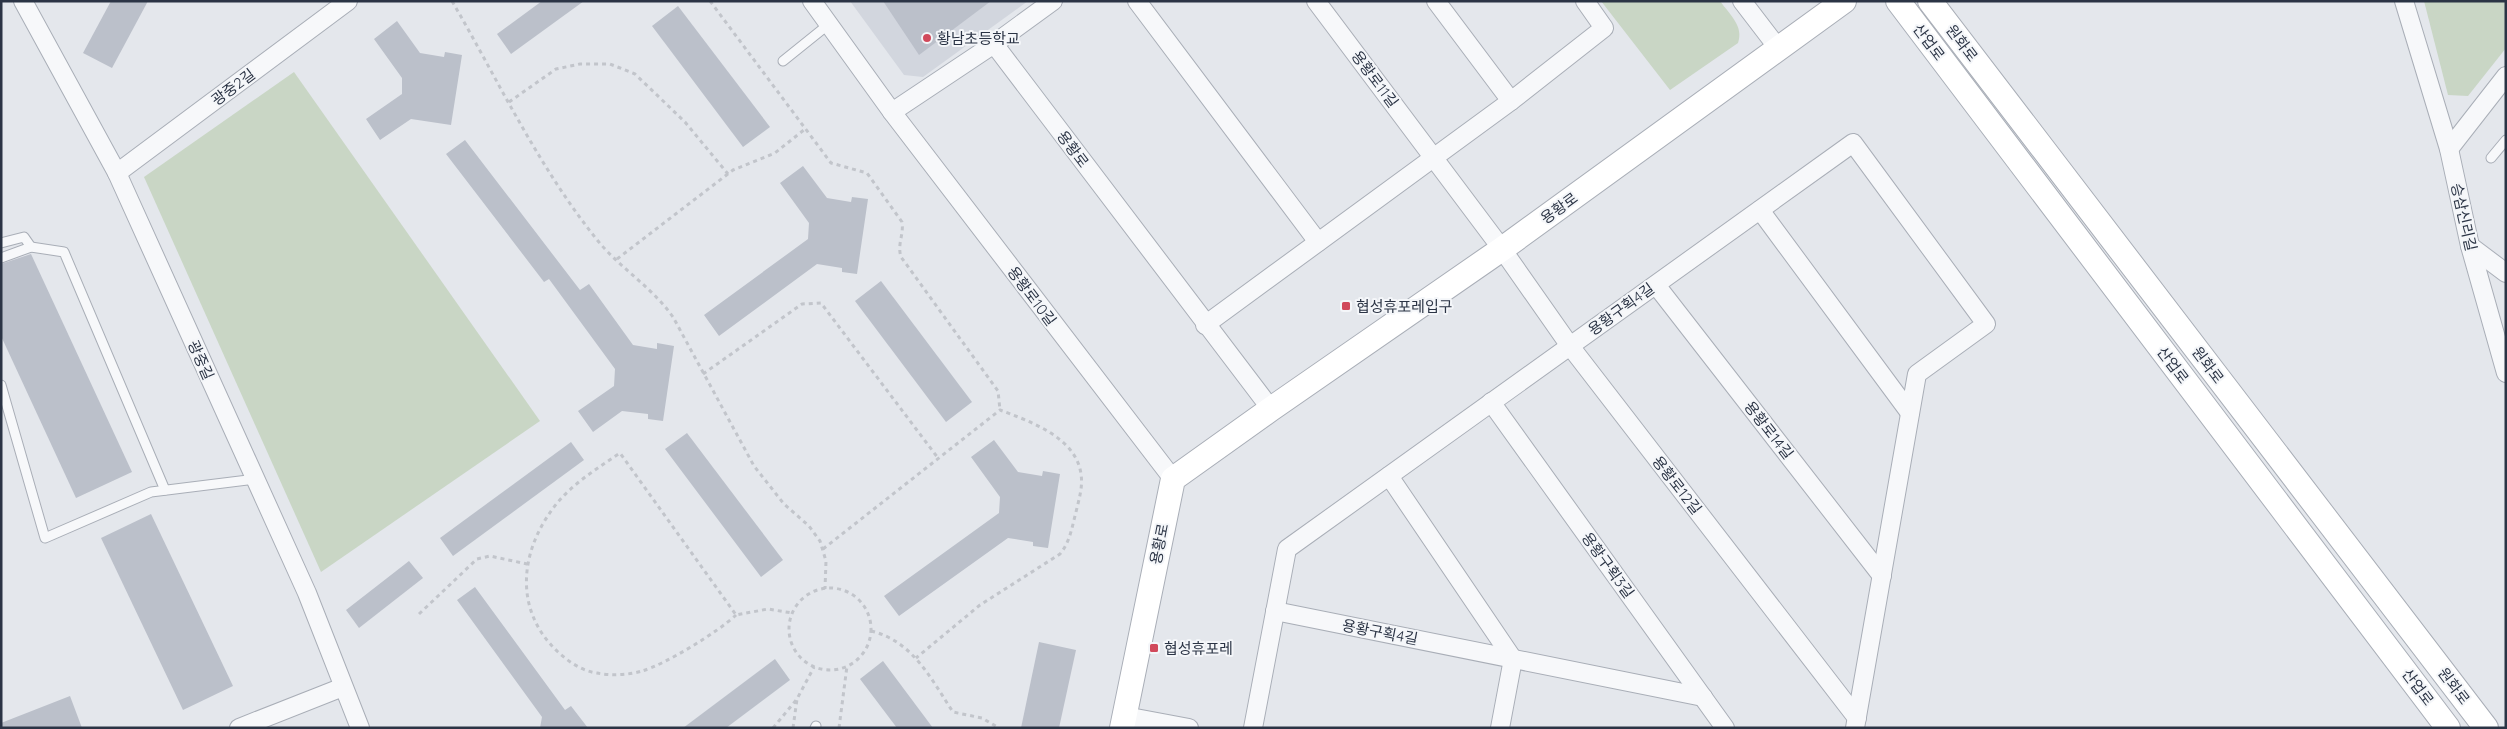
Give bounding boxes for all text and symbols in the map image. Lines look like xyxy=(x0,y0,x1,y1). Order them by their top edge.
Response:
street label: 산업로 xyxy=(1909,20,1949,64)
street label: 원화로 xyxy=(1942,21,1982,65)
place label: 황남초등학교 xyxy=(937,29,1020,48)
marker: 황남초등학교 xyxy=(921,32,933,44)
street label: 용황로11길 xyxy=(1347,47,1403,111)
street label: 광중2길 xyxy=(207,64,259,110)
street label: 용황로 xyxy=(1053,127,1093,171)
street label: 승삼신리길 xyxy=(2447,181,2481,253)
street label: 용황로 xyxy=(1537,188,1581,228)
street label: 용황로10길 xyxy=(1003,262,1061,330)
street label: 용황구획4길 xyxy=(1584,279,1658,339)
place label: 협성휴포레입구 xyxy=(1356,297,1453,316)
marker: 협성휴포레입구 xyxy=(1340,300,1352,312)
street label: 광중길 xyxy=(184,337,218,383)
street label: 산업로 xyxy=(2153,343,2193,387)
street label: 원화로 xyxy=(2188,343,2228,387)
street label: 용황로14길 xyxy=(1740,397,1798,463)
street label: 용황로12길 xyxy=(1648,452,1706,518)
street label: 용황로 xyxy=(1146,522,1172,566)
street label: 용황구획3길 xyxy=(1578,528,1638,602)
street label: 용황구획4길 xyxy=(1340,615,1420,649)
place label: 협성휴포레 xyxy=(1164,639,1233,658)
marker: 협성휴포레 xyxy=(1148,642,1160,654)
street label: 원화로 xyxy=(2434,664,2474,708)
street label: 산업로 xyxy=(2398,665,2438,709)

